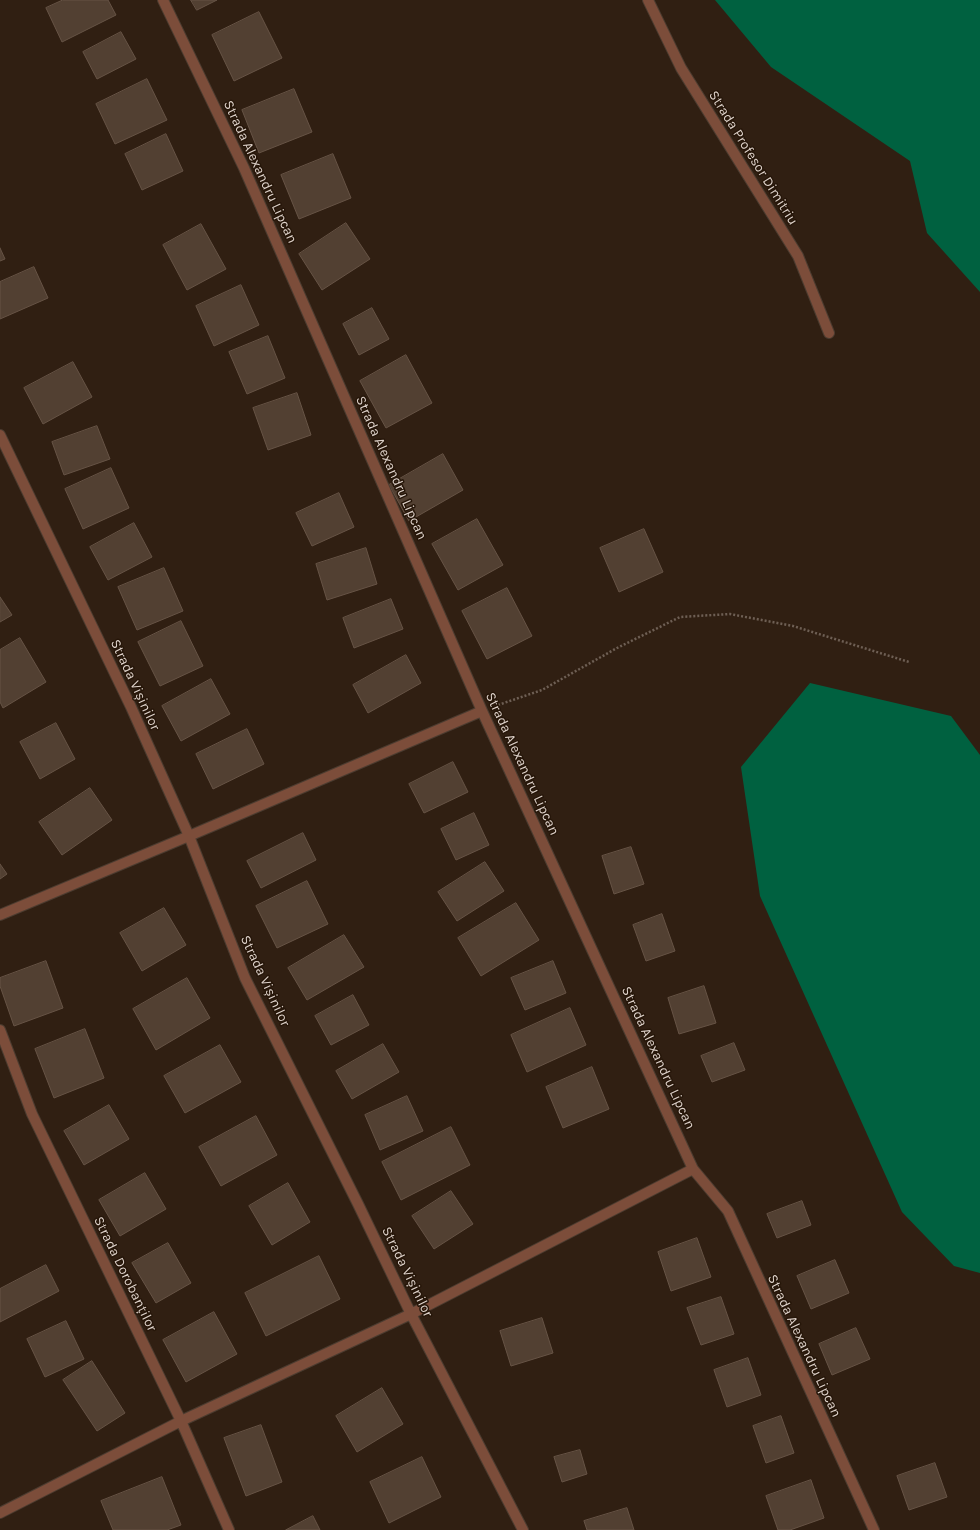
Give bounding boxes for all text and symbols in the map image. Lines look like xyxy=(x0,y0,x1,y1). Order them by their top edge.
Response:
street label: Strada Profesor Dimitriu xyxy=(705,88,801,228)
street label: Strada Alexandru Lipcan xyxy=(219,98,301,246)
street label: Strada Alexandru Lipcan xyxy=(352,393,430,543)
street label: Strada Vișinilor xyxy=(107,637,163,733)
street label: Strada Alexandru Lipcan xyxy=(481,690,563,838)
street label: Strada Vișinilor xyxy=(237,933,293,1029)
street label: Strada Alexandru Lipcan xyxy=(617,984,699,1132)
street label: Strada Dorobanților xyxy=(90,1214,160,1334)
street label: Strada Vișinilor xyxy=(378,1224,436,1320)
street label: Strada Alexandru Lipcan xyxy=(763,1272,845,1420)

